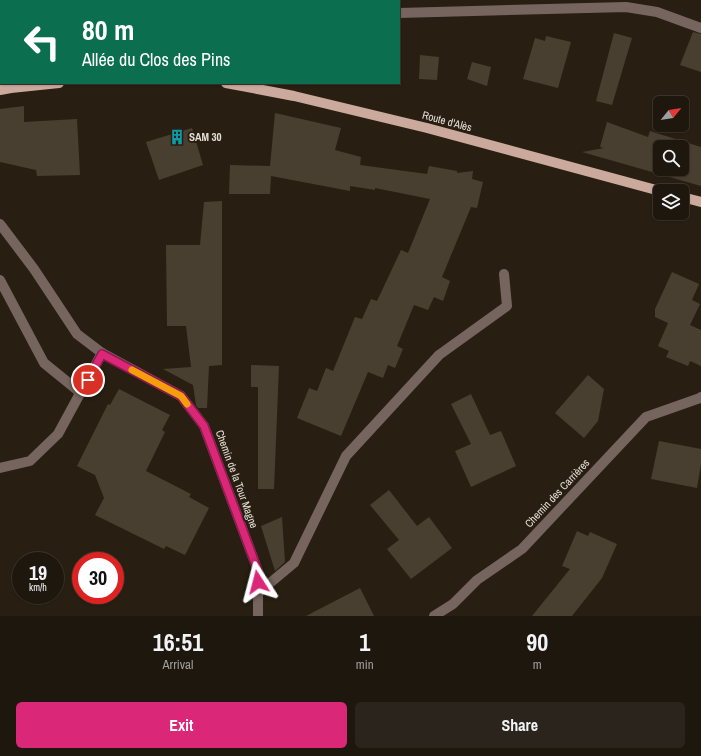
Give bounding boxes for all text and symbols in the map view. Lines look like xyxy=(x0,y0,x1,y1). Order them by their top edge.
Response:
text: 80 m xyxy=(82,11,134,49)
icon: left xyxy=(16,16,68,68)
text: Allée du Clos des Pins xyxy=(82,47,231,72)
north arrow xyxy=(653,96,689,132)
map controls xyxy=(653,96,689,220)
street label: Route d'Alès xyxy=(421,108,474,134)
building icon: SAM 30 xyxy=(168,128,186,146)
place label: SAM 30 xyxy=(189,130,222,144)
button: search xyxy=(653,140,689,176)
button: layers xyxy=(653,184,689,220)
pin xyxy=(71,363,105,397)
icon: arrive xyxy=(77,369,99,391)
street label: Chemin de la Tour Magne xyxy=(213,428,261,530)
street label: Chemin des Carrières xyxy=(522,455,593,530)
speed limit sign: 30 xyxy=(72,552,124,604)
text: 19 xyxy=(29,559,47,586)
position arrow xyxy=(237,561,279,603)
text: km/h xyxy=(29,581,47,594)
text: 16:51 xyxy=(153,626,203,658)
text: 1 xyxy=(359,626,370,658)
text: 90 xyxy=(526,626,548,658)
text: Arrival xyxy=(163,656,193,673)
text: min xyxy=(356,656,374,673)
text: m xyxy=(533,656,542,673)
button: Exit xyxy=(16,702,347,748)
button: Share xyxy=(355,702,685,748)

